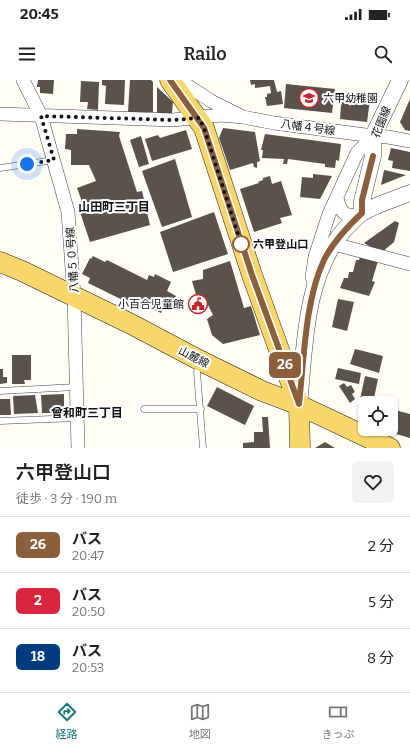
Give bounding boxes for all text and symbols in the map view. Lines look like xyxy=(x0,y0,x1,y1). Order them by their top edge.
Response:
text: 20:45 xyxy=(20,5,59,23)
icon: menu xyxy=(16,43,38,65)
text: Railo xyxy=(183,43,227,65)
icon: search xyxy=(372,43,394,65)
school or university icon: 六甲幼稚園 xyxy=(298,87,320,109)
place label: 六甲幼稚園 xyxy=(323,92,378,105)
street label: 花園線 xyxy=(369,104,394,140)
street label: 八幡４号線 xyxy=(280,117,336,138)
your location xyxy=(17,154,37,174)
district label: 山田町三丁目 xyxy=(78,200,150,214)
street label: 八幡５０号線 xyxy=(64,227,81,293)
marker: 六甲登山口 xyxy=(232,235,250,253)
place label: 六甲登山口 xyxy=(253,238,308,251)
public building icon: 小百合児童館 xyxy=(187,293,209,315)
place label: 小百合児童館 xyxy=(118,298,184,311)
street label: 山麓線 xyxy=(176,344,211,371)
line badge: 26 xyxy=(267,352,303,378)
text: 26 xyxy=(277,356,293,373)
map controls xyxy=(358,396,398,436)
button: locate xyxy=(358,396,398,436)
district label: 曾和町三丁目 xyxy=(51,406,123,420)
text: 六甲登山口 xyxy=(16,461,111,484)
button: heart xyxy=(352,461,394,503)
text: 徒歩 · 3 分 · 190 m xyxy=(16,491,117,506)
text: バス xyxy=(72,530,102,548)
text: 26 xyxy=(30,536,46,553)
text: 2 分 xyxy=(368,537,394,555)
text: 20:47 xyxy=(72,548,104,563)
text: バス xyxy=(72,586,102,604)
text: 2 xyxy=(34,592,42,609)
text: 5 分 xyxy=(368,593,394,611)
text: 20:50 xyxy=(72,604,105,619)
text: バス xyxy=(72,642,102,660)
text: 18 xyxy=(31,648,45,665)
text: 8 分 xyxy=(367,649,394,667)
text: 20:53 xyxy=(72,660,104,675)
tab: 経路 xyxy=(56,701,78,741)
tab: 地図 xyxy=(189,701,211,741)
tab: きっぷ xyxy=(322,701,354,741)

